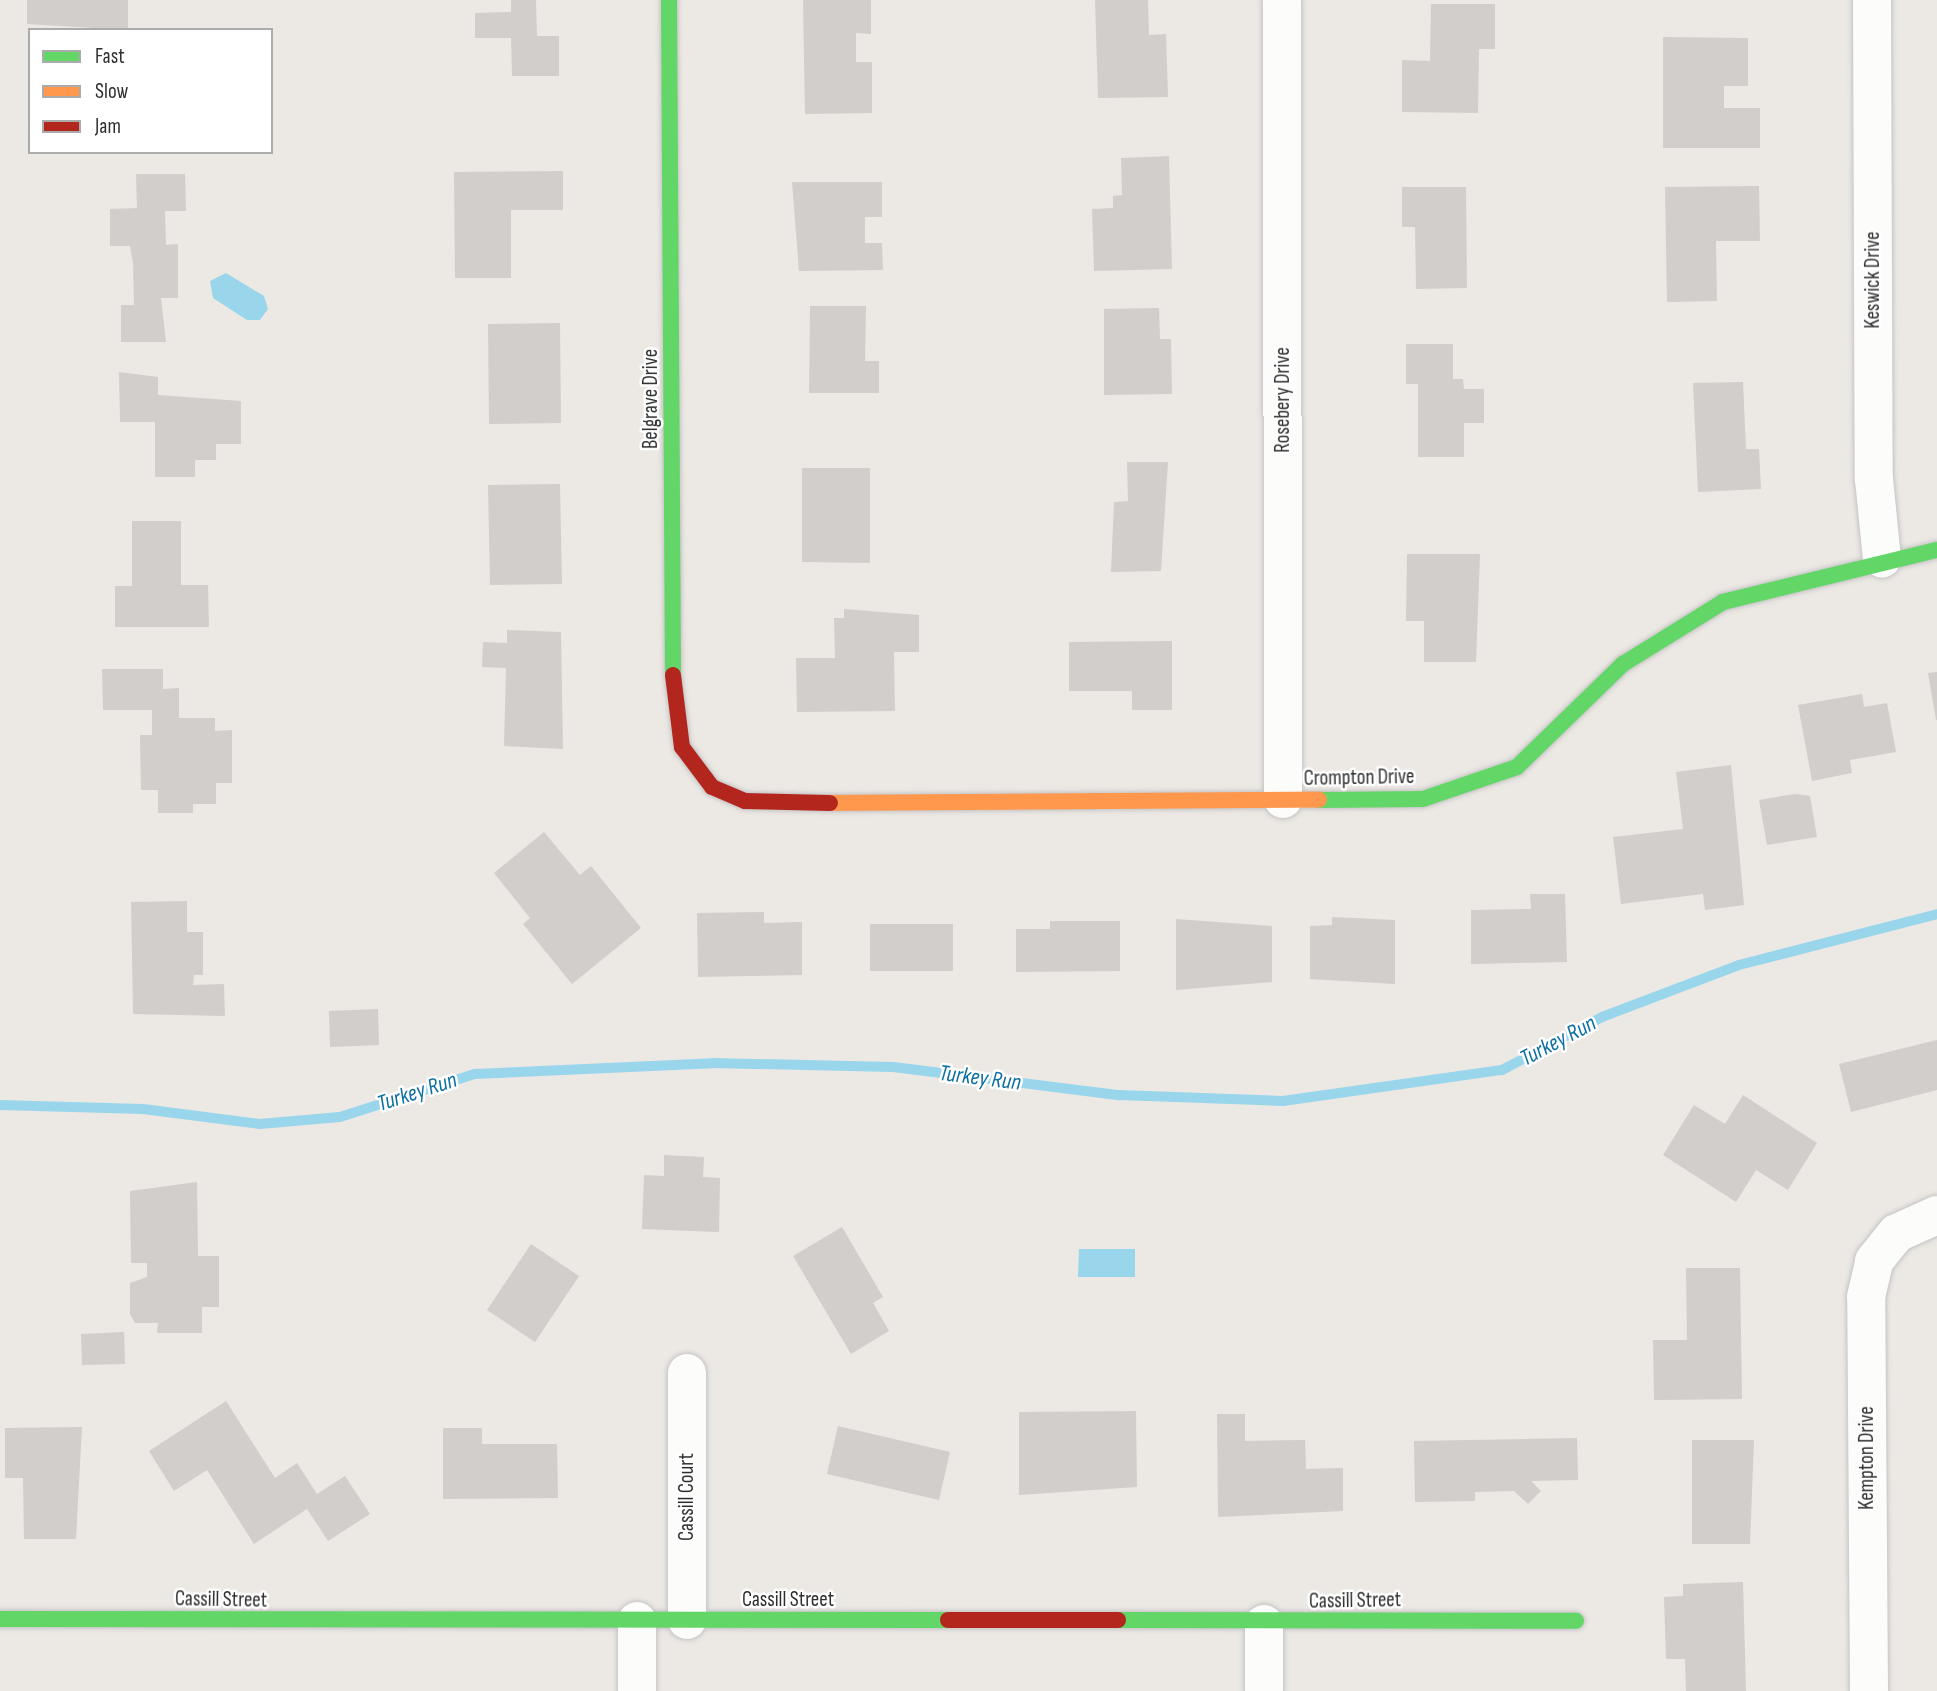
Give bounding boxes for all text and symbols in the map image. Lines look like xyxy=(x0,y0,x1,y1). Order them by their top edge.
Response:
legend xyxy=(28,28,273,154)
text: Fast xyxy=(95,44,125,69)
text: Slow xyxy=(95,79,128,104)
text: Jam xyxy=(95,114,121,139)
street label: Keswick Drive xyxy=(1860,231,1886,329)
street label: Rosebery Drive xyxy=(1270,347,1296,453)
street label: Belgrave Drive xyxy=(638,349,664,449)
street label: Crompton Drive xyxy=(1303,764,1415,792)
water label: Turkey Run xyxy=(1515,1010,1601,1072)
water label: Turkey Run xyxy=(938,1059,1022,1097)
water label: Turkey Run xyxy=(374,1066,460,1118)
street label: Kempton Drive xyxy=(1854,1406,1880,1510)
street label: Cassill Court xyxy=(674,1453,700,1541)
street label: Cassill Street xyxy=(175,1587,267,1613)
street label: Cassill Street xyxy=(742,1587,834,1613)
street label: Cassill Street xyxy=(1309,1588,1401,1614)

